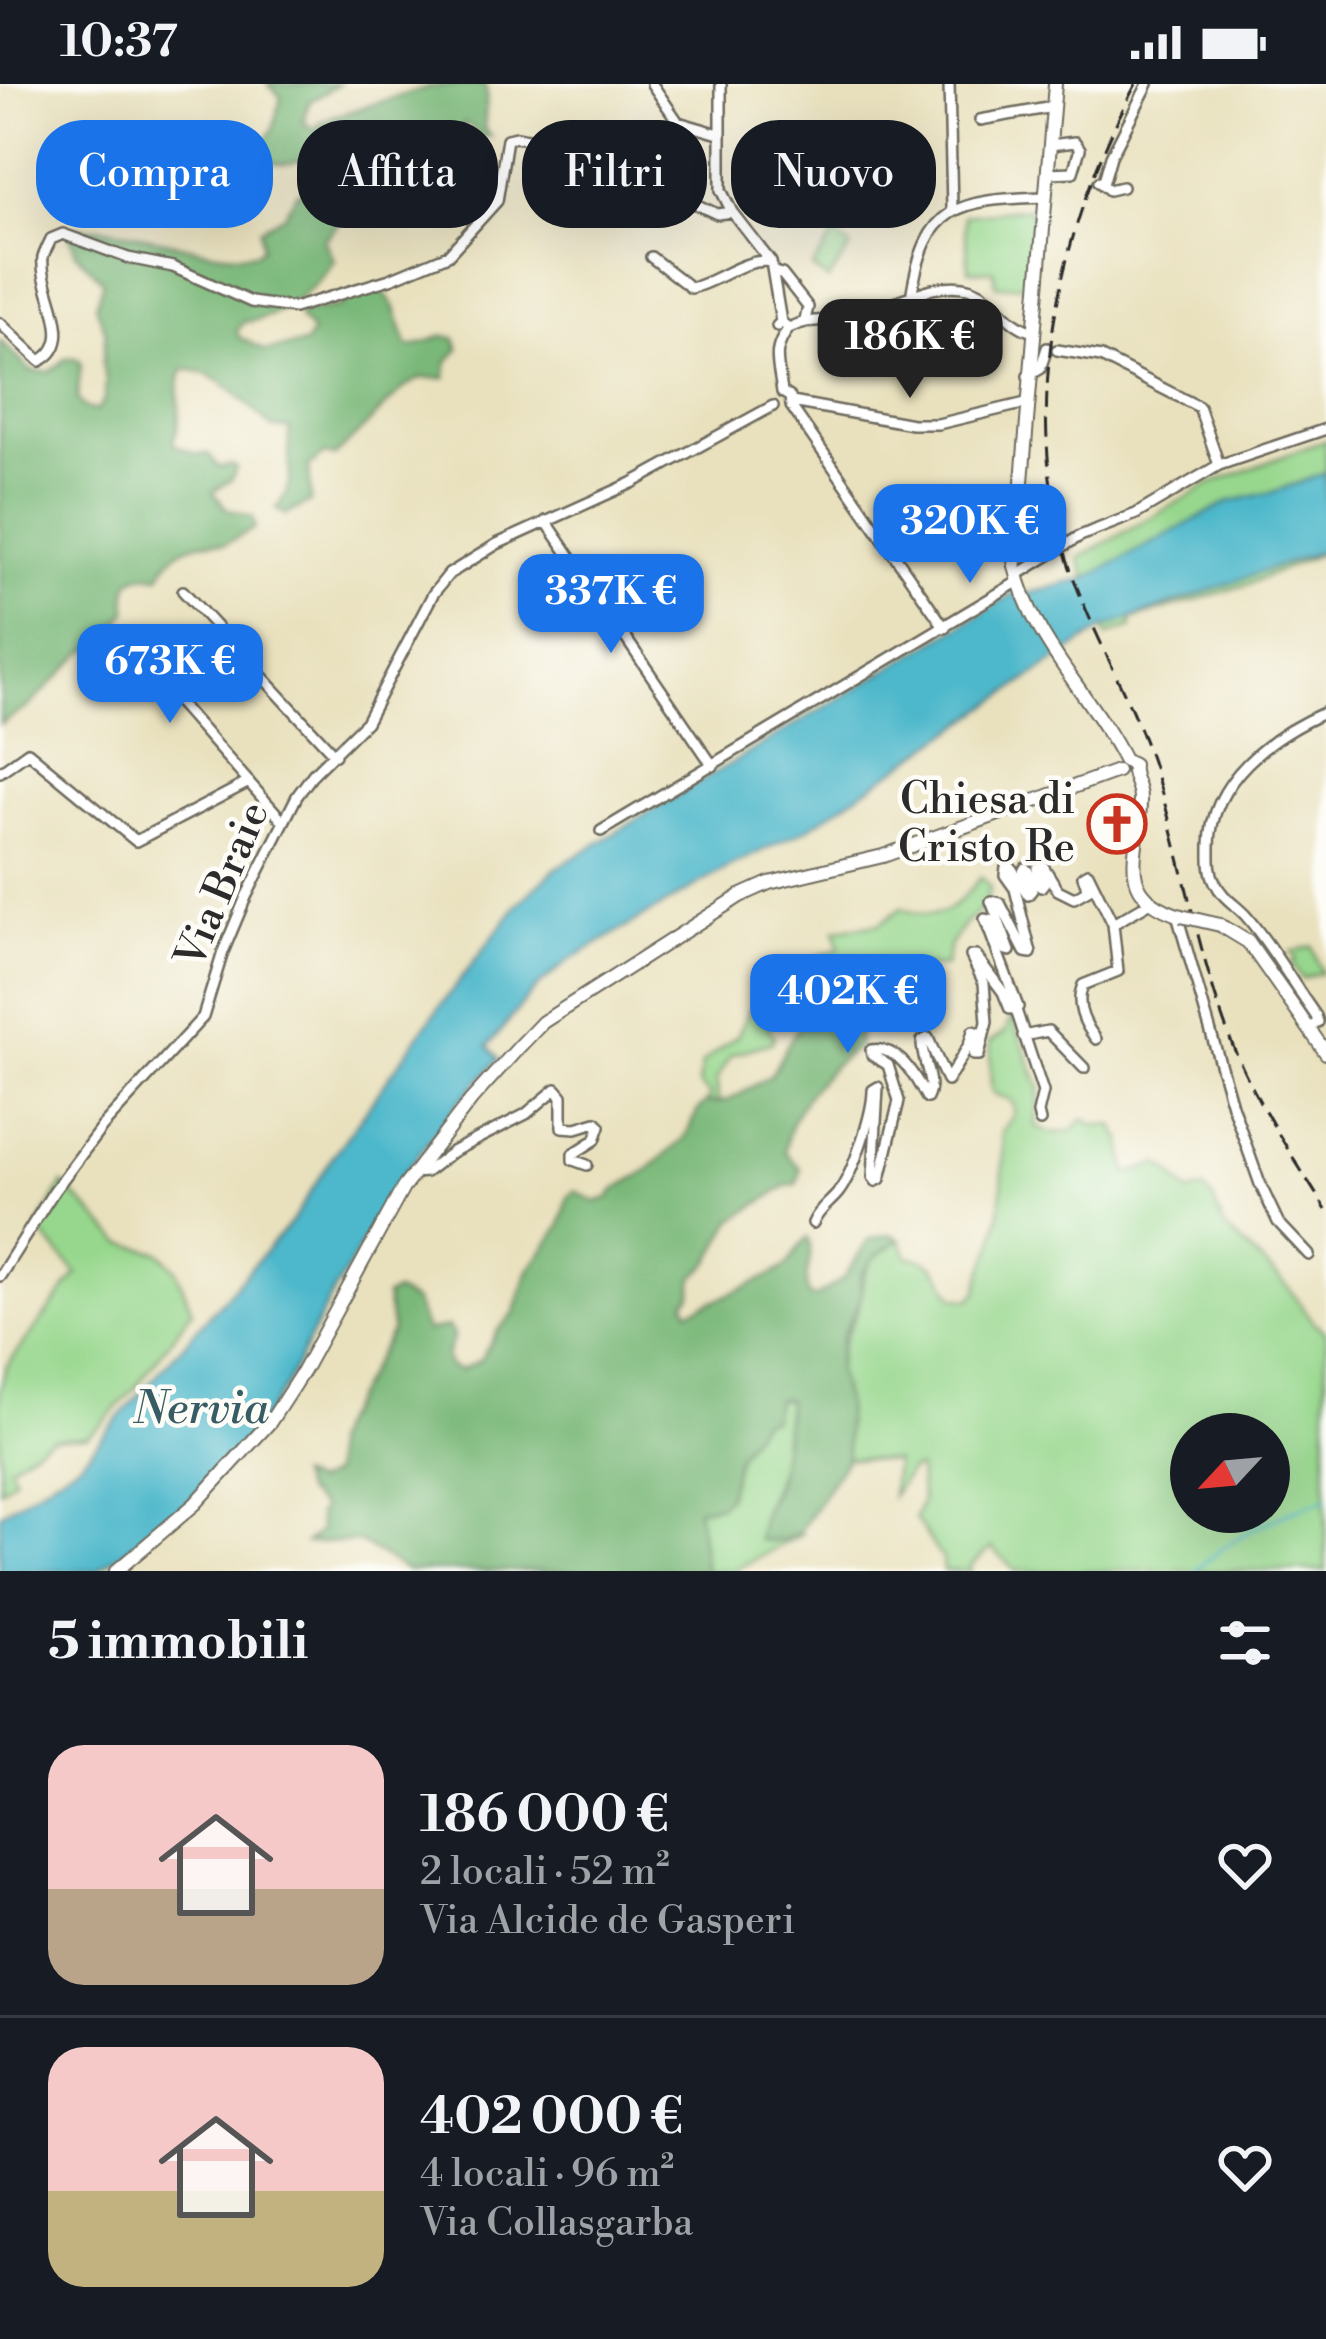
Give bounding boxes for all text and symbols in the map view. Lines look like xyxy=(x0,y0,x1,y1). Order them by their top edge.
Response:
text: 10:37 xyxy=(60,14,178,71)
chip: Compra xyxy=(36,120,273,228)
chip: Affitta xyxy=(297,120,498,228)
chip: Filtri xyxy=(522,120,707,228)
chip: Nuovo xyxy=(731,120,936,228)
pin: 186K € xyxy=(812,299,1008,401)
text: 186K € xyxy=(845,313,975,362)
pin: 320K € xyxy=(872,484,1068,586)
text: 320K € xyxy=(900,498,1040,547)
pin: 337K € xyxy=(513,554,709,656)
text: 337K € xyxy=(545,568,677,617)
pin: 673K € xyxy=(72,624,268,726)
text: 673K € xyxy=(104,638,236,687)
place label: Chiesa di Cristo Re xyxy=(898,774,1075,875)
church icon: Chiesa di Cristo Re xyxy=(1086,793,1148,855)
street label: Via Braie xyxy=(164,794,282,977)
pin: 402K € xyxy=(750,954,946,1056)
text: 402K € xyxy=(777,968,919,1017)
water label: Nervia xyxy=(132,1381,270,1438)
north arrow xyxy=(1170,1413,1290,1533)
map controls xyxy=(1170,1413,1290,1533)
icon: filters xyxy=(1212,1610,1278,1676)
text: 5 immobili xyxy=(48,1611,308,1675)
text: 186 000 € xyxy=(420,1784,669,1848)
icon: home xyxy=(144,1793,288,1937)
icon: heart xyxy=(1212,1832,1278,1898)
text: 2 locali · 52 m² xyxy=(420,1848,670,1897)
text: Via Alcide de Gasperi xyxy=(420,1897,795,1946)
text: 402 000 € xyxy=(420,2086,683,2150)
icon: home xyxy=(144,2095,288,2239)
icon: heart xyxy=(1212,2134,1278,2200)
text: 4 locali · 96 m² xyxy=(420,2150,674,2199)
text: Via Collasgarba xyxy=(420,2199,693,2248)

